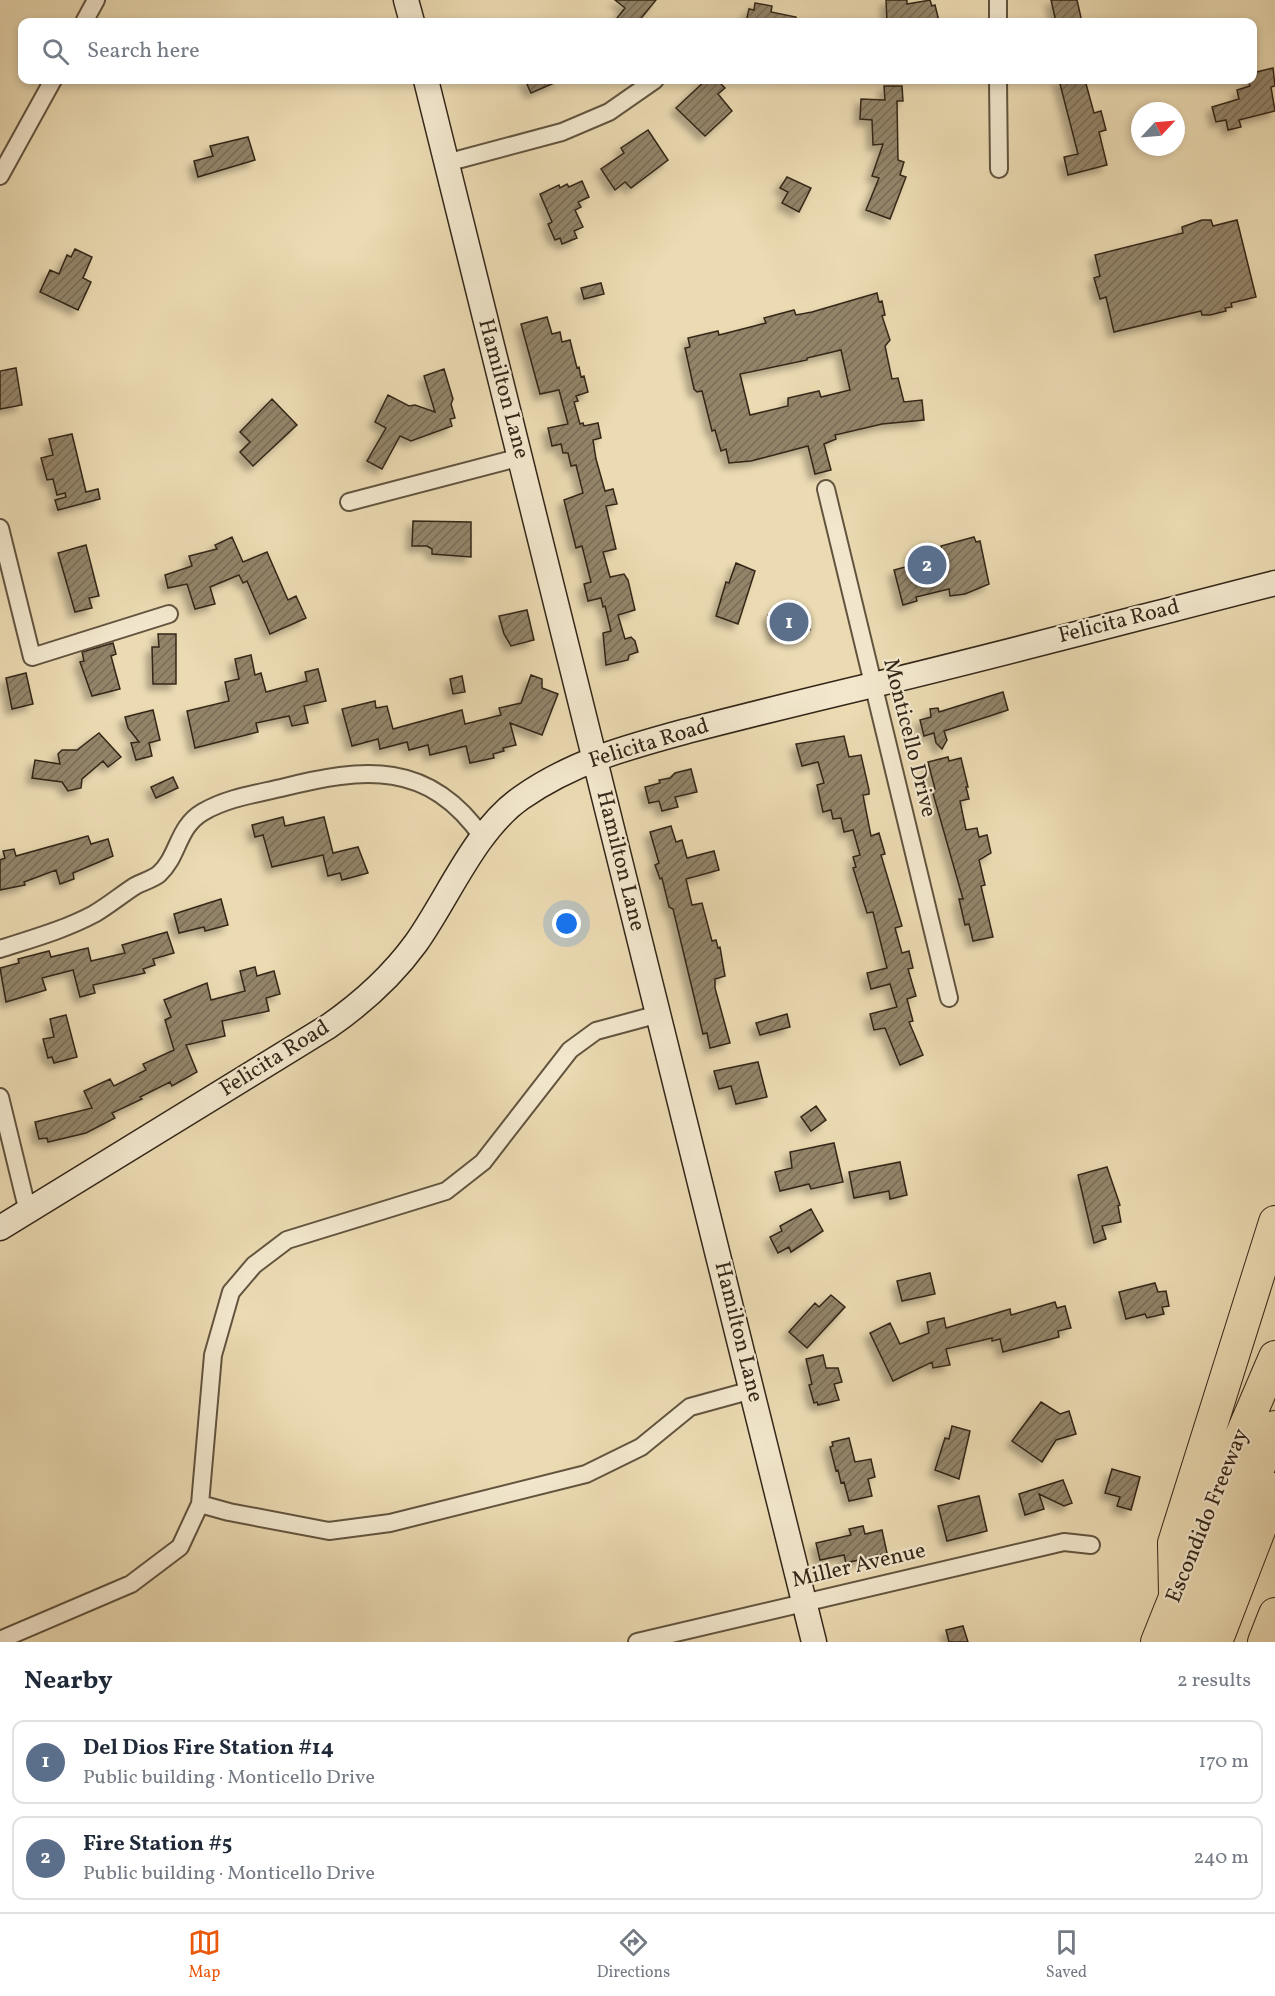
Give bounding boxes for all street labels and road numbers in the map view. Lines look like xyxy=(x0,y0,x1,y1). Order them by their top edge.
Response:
street label: Hamilton Lane xyxy=(469,316,537,462)
street label: Felicita Road xyxy=(1055,592,1183,652)
street label: Monticello Drive xyxy=(874,655,944,821)
street label: Felicita Road xyxy=(585,711,713,777)
street label: Hamilton Lane xyxy=(588,787,652,935)
street label: Felicita Road xyxy=(214,1013,336,1105)
street label: Hamilton Lane xyxy=(706,1258,770,1406)
street label: Escondido Freeway xyxy=(1159,1424,1257,1608)
street label: Miller Avenue xyxy=(789,1536,929,1596)

